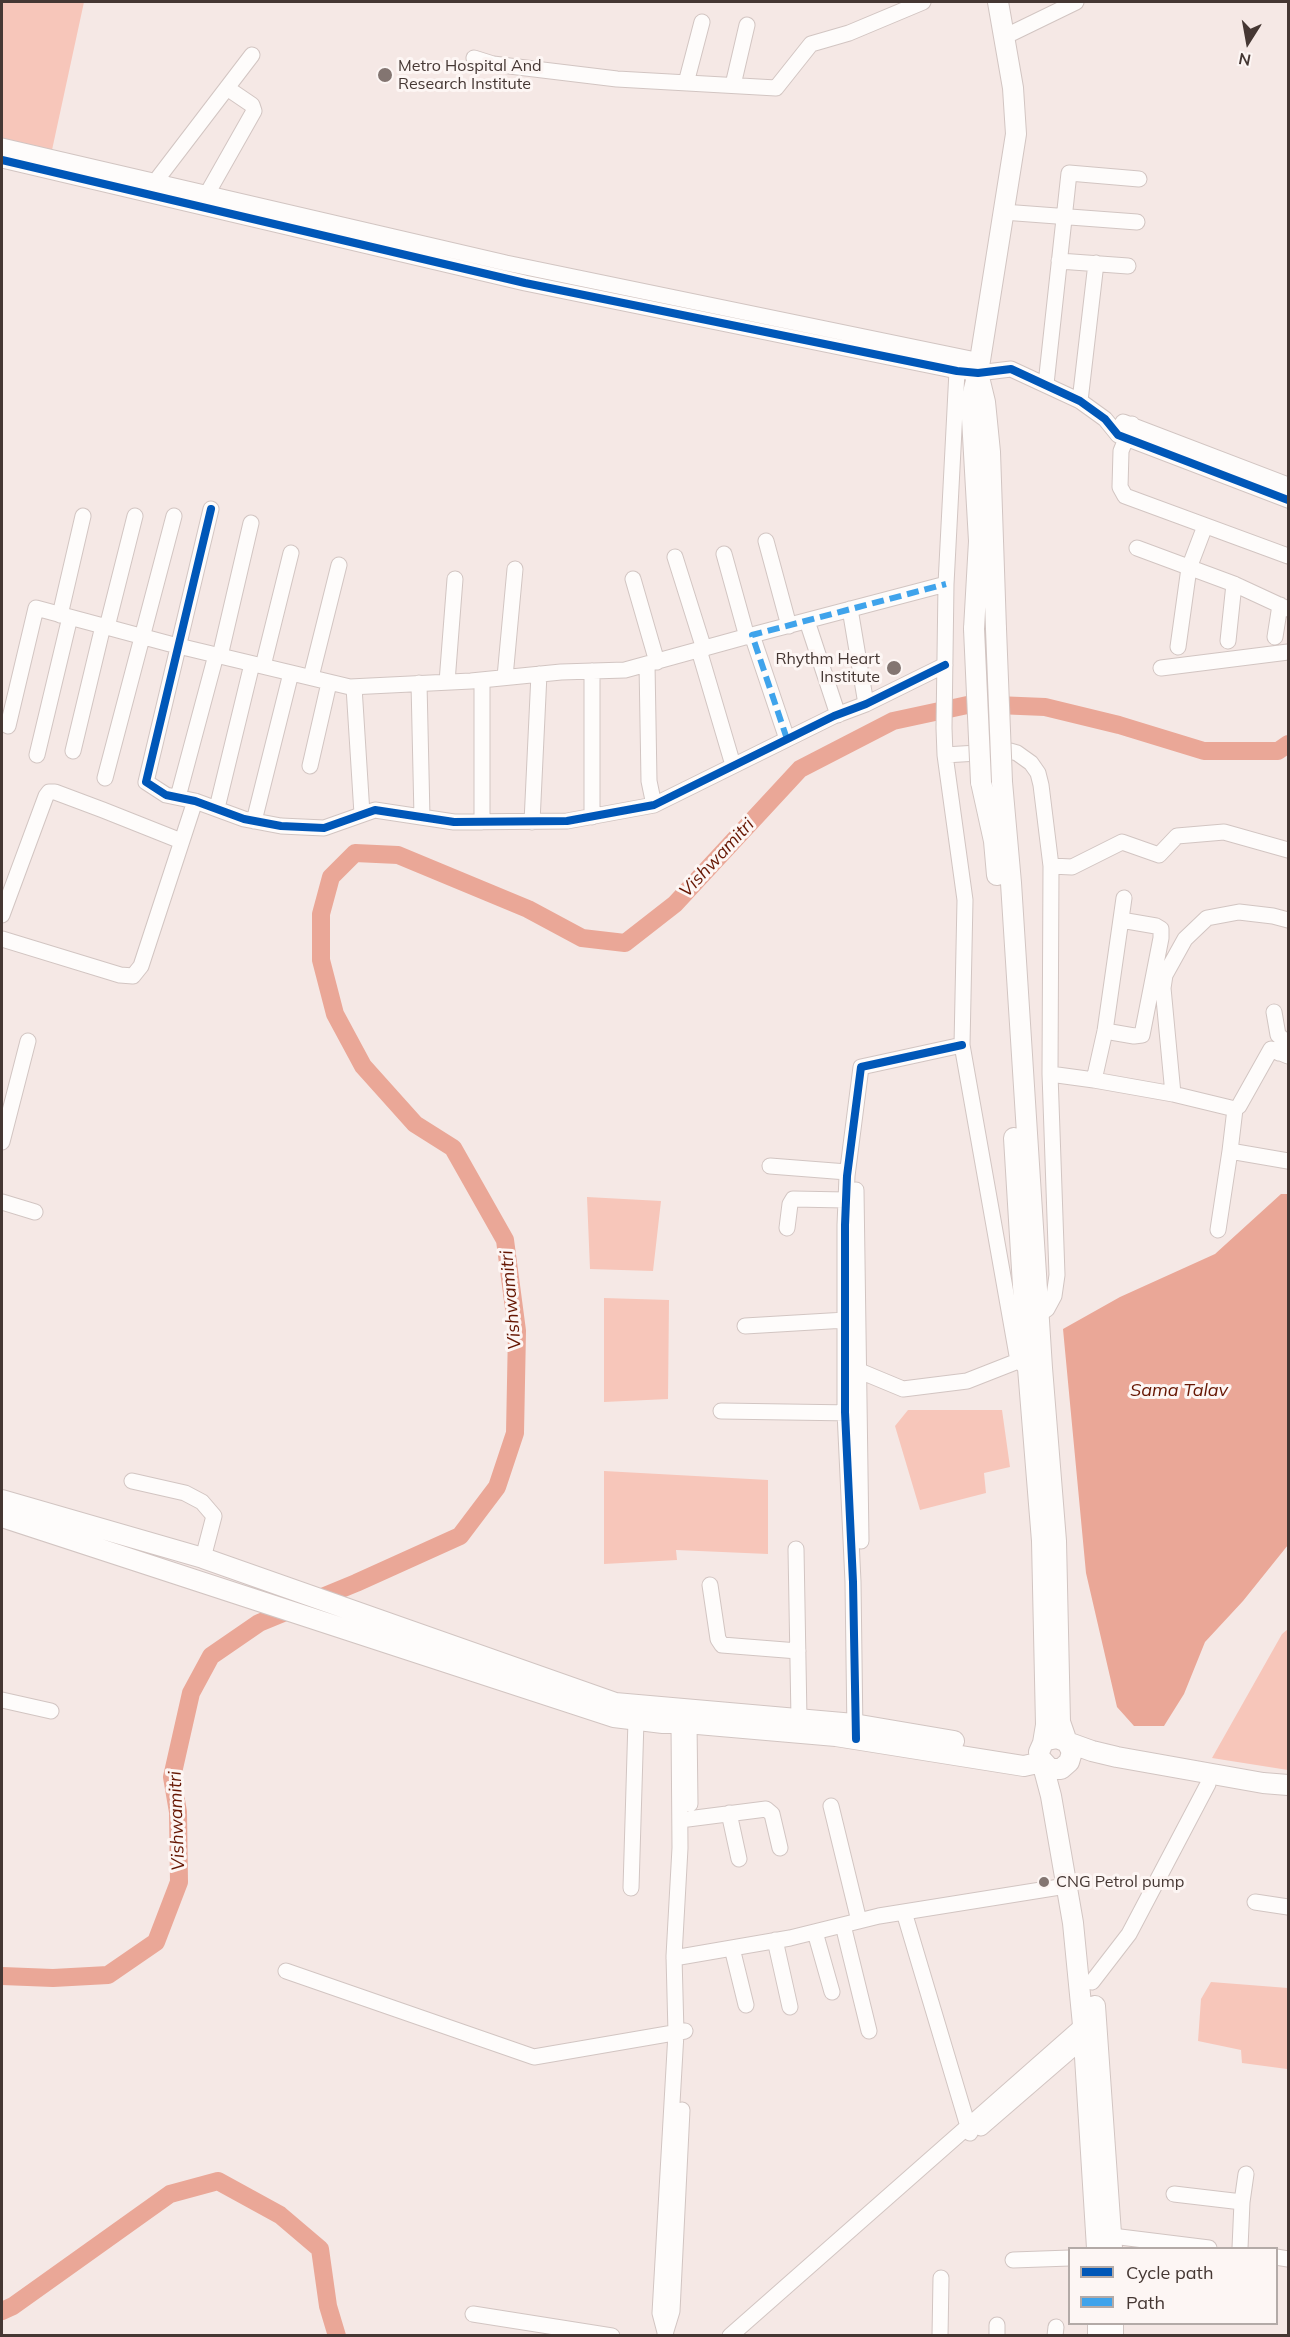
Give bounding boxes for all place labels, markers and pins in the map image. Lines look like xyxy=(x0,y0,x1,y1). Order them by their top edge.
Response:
place label: Metro Hospital And Research Institute xyxy=(398,56,542,94)
marker: Metro Hospital And Research Institute xyxy=(376,66,394,84)
place label: Rhythm Heart Institute xyxy=(775,649,880,687)
marker: Rhythm Heart Institute xyxy=(885,659,903,677)
place label: CNG Petrol pump xyxy=(1056,1872,1184,1892)
marker: CNG Petrol pump xyxy=(1037,1875,1051,1889)

